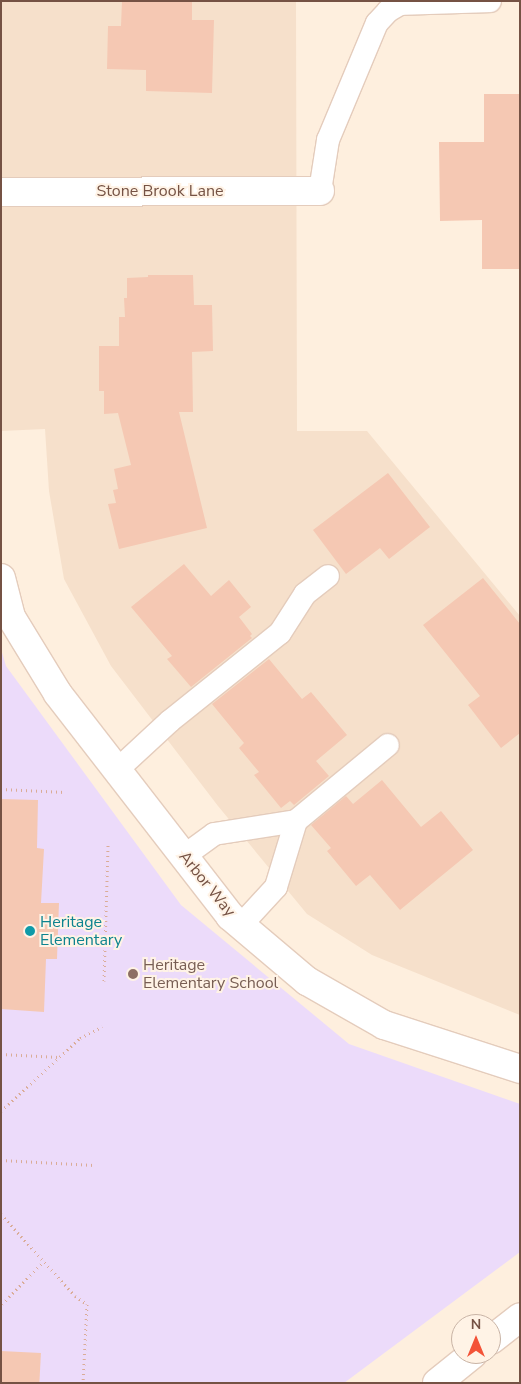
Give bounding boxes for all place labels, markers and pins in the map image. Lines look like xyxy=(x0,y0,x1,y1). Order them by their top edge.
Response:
place label: Heritage Elementary xyxy=(40,912,122,950)
marker: Heritage Elementary xyxy=(24,925,36,937)
place label: Heritage Elementary School xyxy=(143,955,278,993)
marker: Heritage Elementary School xyxy=(127,968,139,980)

